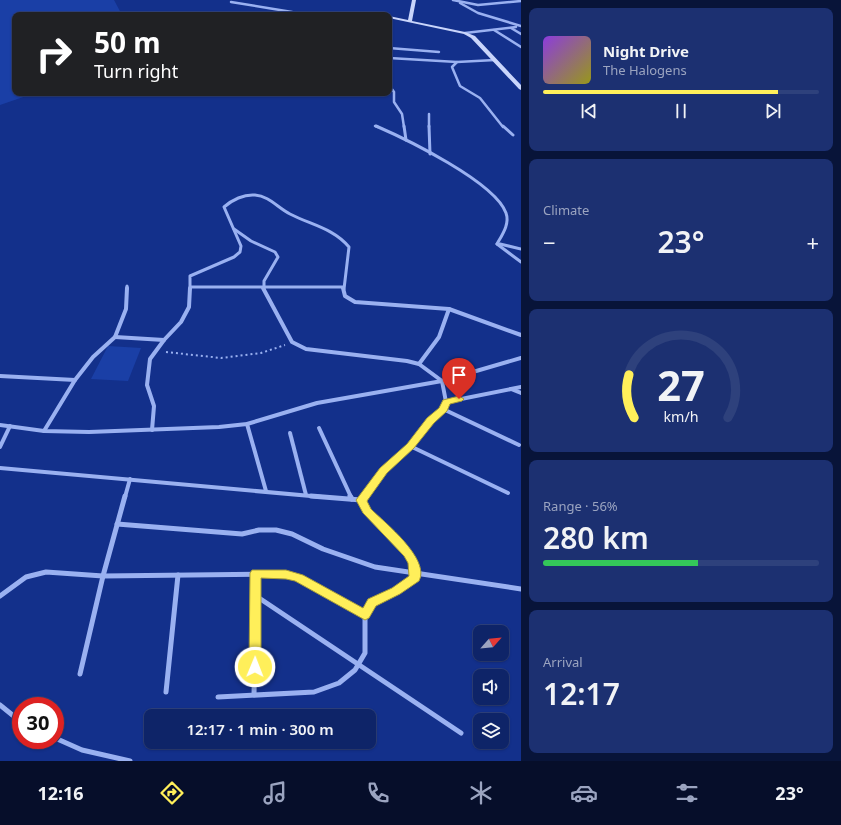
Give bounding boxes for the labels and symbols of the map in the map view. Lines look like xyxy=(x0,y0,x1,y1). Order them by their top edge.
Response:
pin xyxy=(442,358,476,399)
north arrow xyxy=(473,625,509,661)
position arrow xyxy=(234,646,276,688)
speed limit sign: 30 xyxy=(12,697,64,749)

